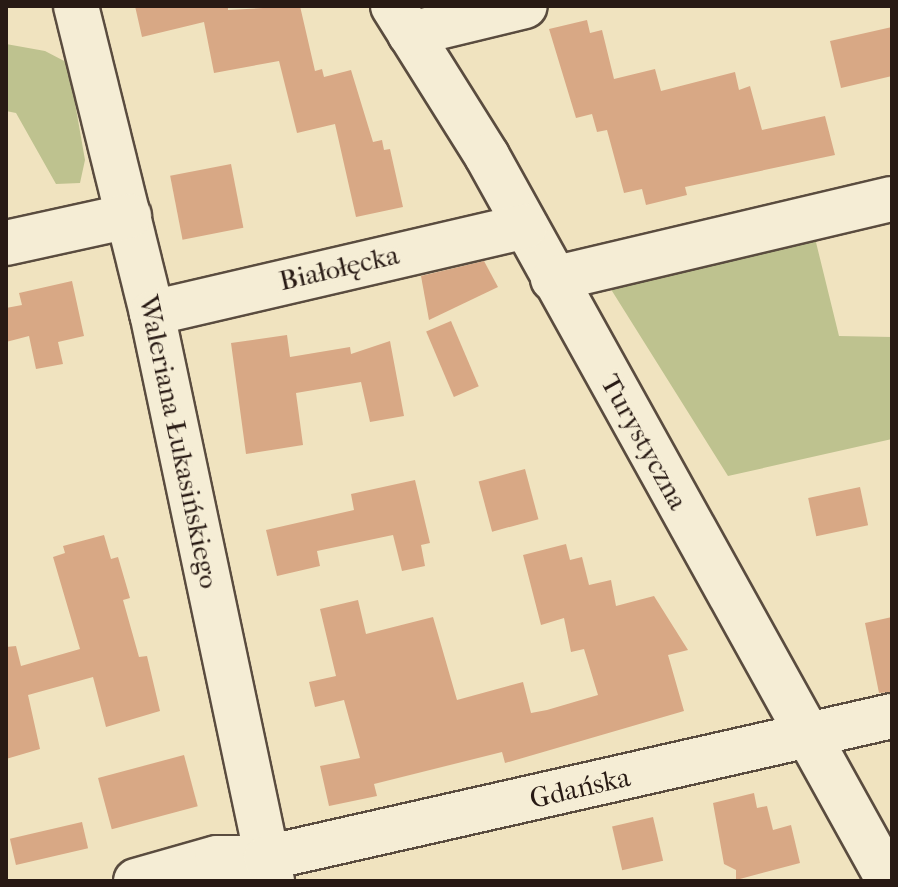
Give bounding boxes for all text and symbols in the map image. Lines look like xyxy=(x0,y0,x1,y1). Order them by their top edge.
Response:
street label: Białołęcka xyxy=(276,238,402,298)
street label: Waleriana Łukasińskiego xyxy=(132,292,226,592)
street label: Turystyczna xyxy=(593,368,695,516)
street label: Gdańska xyxy=(527,760,633,816)

